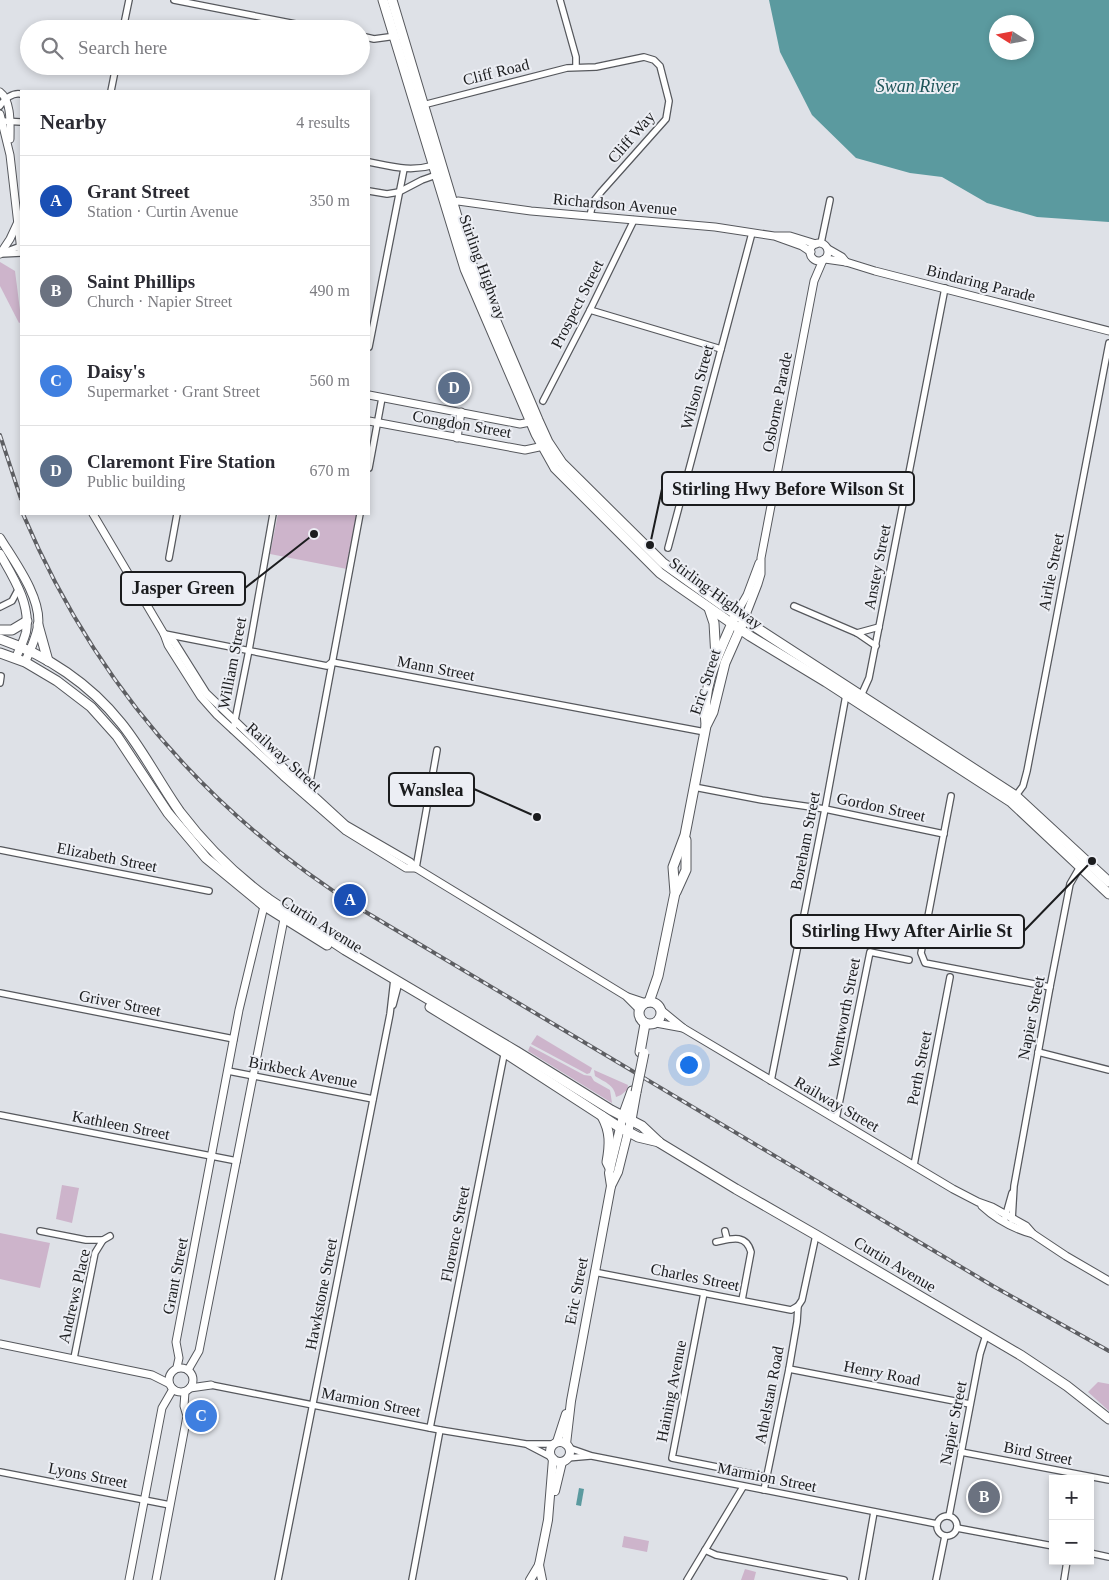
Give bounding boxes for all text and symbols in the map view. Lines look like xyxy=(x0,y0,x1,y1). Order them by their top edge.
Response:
north arrow xyxy=(989,15,1034,60)
search box xyxy=(20,20,370,75)
icon: search xyxy=(38,34,66,62)
text: Search here xyxy=(78,37,167,58)
street label: Cliff Road xyxy=(461,56,531,88)
water label: Swan River xyxy=(876,76,959,96)
street label: Cliff Way xyxy=(604,108,659,167)
text: Nearby xyxy=(40,110,107,134)
text: 4 results xyxy=(296,114,350,131)
text: Grant Street xyxy=(87,181,190,202)
street label: Richardson Avenue xyxy=(552,190,678,218)
text: A xyxy=(50,192,62,209)
text: 350 m xyxy=(310,192,350,209)
text: Station · Curtin Avenue xyxy=(87,203,238,220)
street label: Stirling Highway xyxy=(455,212,510,322)
street label: Prospect Street xyxy=(548,257,608,351)
street label: Bindaring Parade xyxy=(925,261,1037,306)
text: Saint Phillips xyxy=(87,271,195,292)
text: B xyxy=(51,282,61,299)
text: 490 m xyxy=(310,282,350,299)
text: Church · Napier Street xyxy=(87,293,232,310)
street label: Wilson Street xyxy=(678,342,717,431)
street label: Osborne Parade xyxy=(759,350,795,454)
text: Daisy's xyxy=(87,361,145,382)
pin: D xyxy=(438,369,470,407)
text: C xyxy=(50,372,62,389)
text: 560 m xyxy=(310,372,350,389)
text: Supermarket · Grant Street xyxy=(87,383,260,400)
street label: Congdon Street xyxy=(411,407,513,442)
text: Claremont Fire Station xyxy=(87,451,275,472)
text: D xyxy=(50,462,62,479)
text: 670 m xyxy=(310,462,350,479)
callout: Stirling Hwy Before Wilson St xyxy=(662,472,914,505)
text: Public building xyxy=(87,473,185,490)
text: Stirling Hwy Before Wilson St xyxy=(672,479,904,499)
street label: Anstey Street xyxy=(860,522,895,611)
street label: Airlie Street xyxy=(1035,531,1067,612)
street label: Stirling Highway xyxy=(666,554,766,633)
callout: Jasper Green xyxy=(121,572,245,605)
text: Jasper Green xyxy=(132,578,234,598)
street label: William Street xyxy=(215,615,249,710)
street label: Eric Street xyxy=(686,647,724,717)
street label: Mann Street xyxy=(396,652,477,684)
street label: Railway Street xyxy=(242,719,325,796)
callout: Wanslea xyxy=(389,773,474,806)
text: Wanslea xyxy=(398,780,464,800)
street label: Gordon Street xyxy=(835,789,927,825)
street label: Boreham Street xyxy=(787,790,823,892)
street label: Elizabeth Street xyxy=(55,839,159,875)
pin: A xyxy=(334,881,366,919)
street label: Curtin Avenue xyxy=(277,891,367,957)
callout: Stirling Hwy After Airlie St xyxy=(791,915,1024,948)
text: Stirling Hwy After Airlie St xyxy=(802,921,1012,941)
street label: Wentworth Street xyxy=(825,956,863,1070)
street label: Napier Street xyxy=(1015,974,1049,1061)
street label: Griver Street xyxy=(78,987,163,1019)
street label: Perth Street xyxy=(903,1029,935,1106)
your location xyxy=(676,1052,702,1078)
street label: Birkbeck Avenue xyxy=(247,1053,359,1091)
street label: Railway Street xyxy=(791,1073,883,1136)
street label: Kathleen Street xyxy=(71,1107,172,1143)
street label: Florence Street xyxy=(437,1184,473,1283)
street label: Curtin Avenue xyxy=(851,1233,939,1295)
street label: Grant Street xyxy=(159,1236,191,1316)
street label: Hawkstone Street xyxy=(302,1236,340,1351)
street label: Andrews Place xyxy=(55,1247,93,1345)
street label: Eric Street xyxy=(561,1255,591,1326)
street label: Charles Street xyxy=(649,1260,741,1294)
street label: Haining Avenue xyxy=(653,1339,690,1443)
street label: Athelstan Road xyxy=(751,1345,787,1445)
street label: Henry Road xyxy=(842,1357,922,1390)
street label: Napier Street xyxy=(937,1379,971,1466)
street label: Marmion Street xyxy=(320,1384,423,1420)
pin: C xyxy=(185,1397,217,1435)
street label: Bird Street xyxy=(1002,1438,1074,1468)
street label: Lyons Street xyxy=(47,1459,130,1492)
street label: Marmion Street xyxy=(716,1459,819,1495)
map controls xyxy=(1049,1475,1094,1565)
button: + xyxy=(1049,1475,1094,1520)
pin: B xyxy=(968,1478,1000,1516)
button: − xyxy=(1049,1520,1094,1565)

